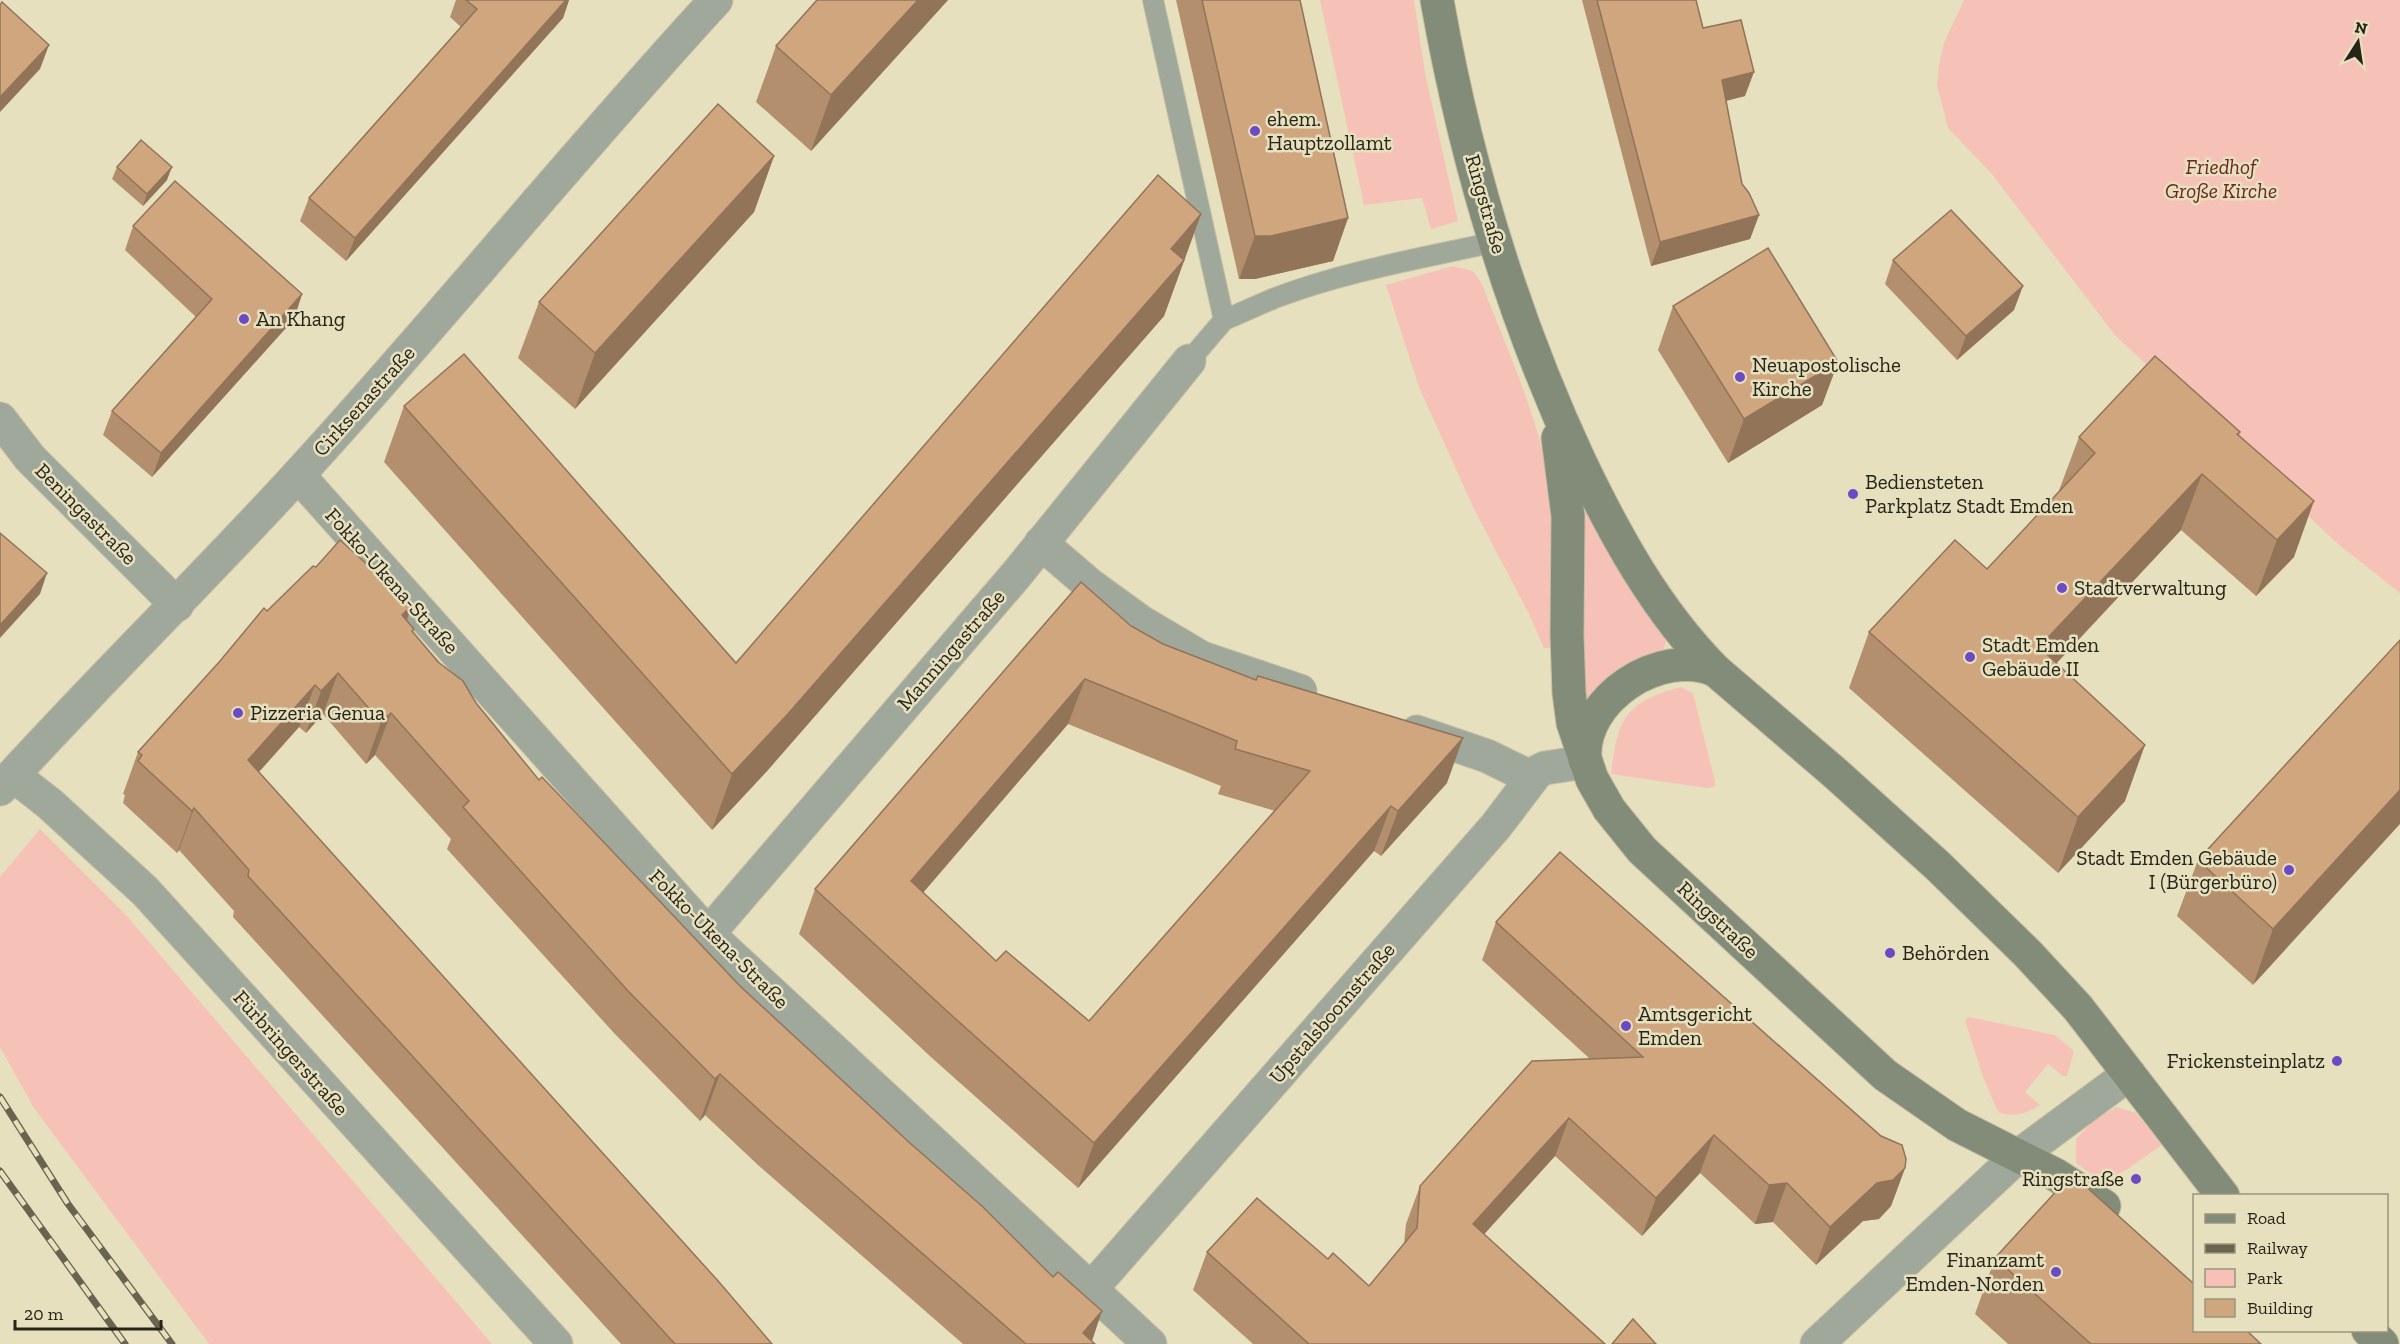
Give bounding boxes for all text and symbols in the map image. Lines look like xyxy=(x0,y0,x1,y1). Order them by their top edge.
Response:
north arrow xyxy=(2328,12,2388,72)
text: N xyxy=(2353,17,2369,38)
place label: ehem. Hauptzollamt xyxy=(1267,106,1392,155)
marker: ehem. Hauptzollamt xyxy=(1248,124,1262,138)
street label: Ringstraße xyxy=(1460,151,1513,256)
park label: Friedhof Große Kirche xyxy=(2165,154,2277,203)
place label: An Khang xyxy=(256,306,346,331)
marker: An Khang xyxy=(237,312,251,326)
street label: Cirksenastraße xyxy=(308,340,420,461)
place label: Neuapostolische Kirche xyxy=(1752,352,1901,401)
marker: Neuapostolische Kirche xyxy=(1733,370,1747,384)
street label: Beningastraße xyxy=(30,458,143,570)
place label: Bediensteten Parkplatz Stadt Emden xyxy=(1865,469,2073,518)
marker: Bediensteten Parkplatz Stadt Emden xyxy=(1846,487,1860,501)
street label: Fokko-Ukena-Straße xyxy=(320,503,464,659)
place label: Stadtverwaltung xyxy=(2074,575,2227,600)
marker: Stadtverwaltung xyxy=(2055,581,2069,595)
street label: Manningastraße xyxy=(891,584,1010,715)
place label: Stadt Emden Gebäude II xyxy=(1982,632,2099,681)
marker: Stadt Emden Gebäude II xyxy=(1963,650,1977,664)
place label: Pizzeria Genua xyxy=(250,700,385,725)
marker: Pizzeria Genua xyxy=(231,706,245,720)
place label: Stadt Emden Gebäude I (Bürgerbüro) xyxy=(2076,845,2277,894)
marker: Stadt Emden Gebäude I (Bürgerbüro) xyxy=(2282,863,2296,877)
street label: Fokko-Ukena-Straße xyxy=(644,864,795,1014)
street label: Ringstraße xyxy=(1673,876,1764,964)
street label: Upstalsboomstraße xyxy=(1264,937,1400,1088)
place label: Behörden xyxy=(1902,940,1989,965)
marker: Behörden xyxy=(1883,946,1897,960)
street label: Fürbringerstraße xyxy=(229,985,354,1121)
place label: Amtsgericht Emden xyxy=(1638,1001,1752,1050)
marker: Amtsgericht Emden xyxy=(1619,1019,1633,1033)
place label: Frickensteinplatz xyxy=(2167,1048,2325,1073)
marker: Frickensteinplatz xyxy=(2330,1054,2344,1068)
place label: Ringstraße xyxy=(2022,1166,2124,1191)
marker: Ringstraße xyxy=(2129,1172,2143,1186)
legend xyxy=(2193,1194,2388,1332)
text: Road xyxy=(2247,1207,2286,1229)
text: Railway xyxy=(2247,1237,2309,1259)
place label: Finanzamt Emden-Norden xyxy=(1906,1247,2044,1296)
marker: Finanzamt Emden-Norden xyxy=(2049,1265,2063,1279)
text: Park xyxy=(2247,1267,2283,1289)
scale bar xyxy=(15,1293,160,1331)
text: Building xyxy=(2247,1297,2313,1319)
text: 20 m xyxy=(24,1303,64,1325)

